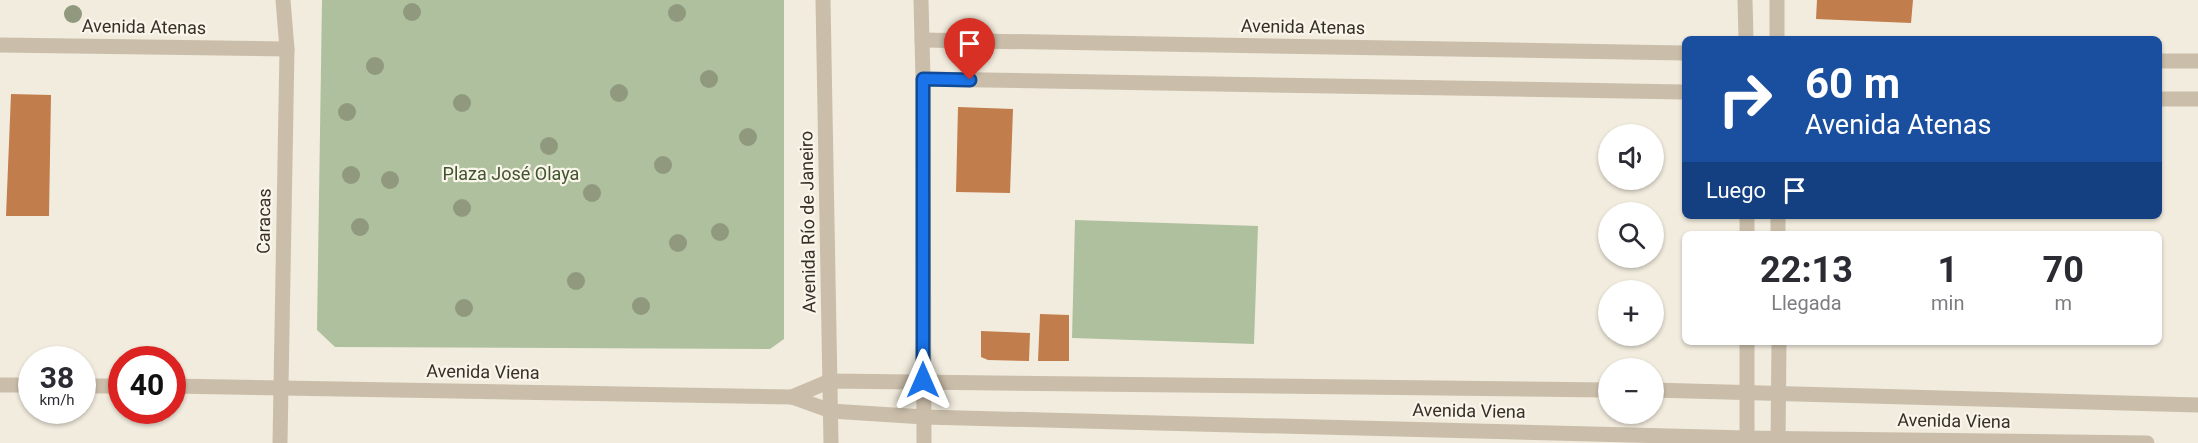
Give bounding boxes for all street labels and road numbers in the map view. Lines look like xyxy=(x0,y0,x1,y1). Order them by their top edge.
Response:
street label: Avenida Atenas xyxy=(82,15,206,38)
street label: Avenida Atenas xyxy=(1241,15,1365,38)
street label: Avenida Río de Janeiro xyxy=(795,131,820,313)
street label: Caracas xyxy=(252,188,275,254)
street label: Avenida Viena xyxy=(426,360,540,383)
street label: Avenida Viena xyxy=(1412,399,1526,422)
street label: Avenida Viena xyxy=(1897,409,2011,432)

